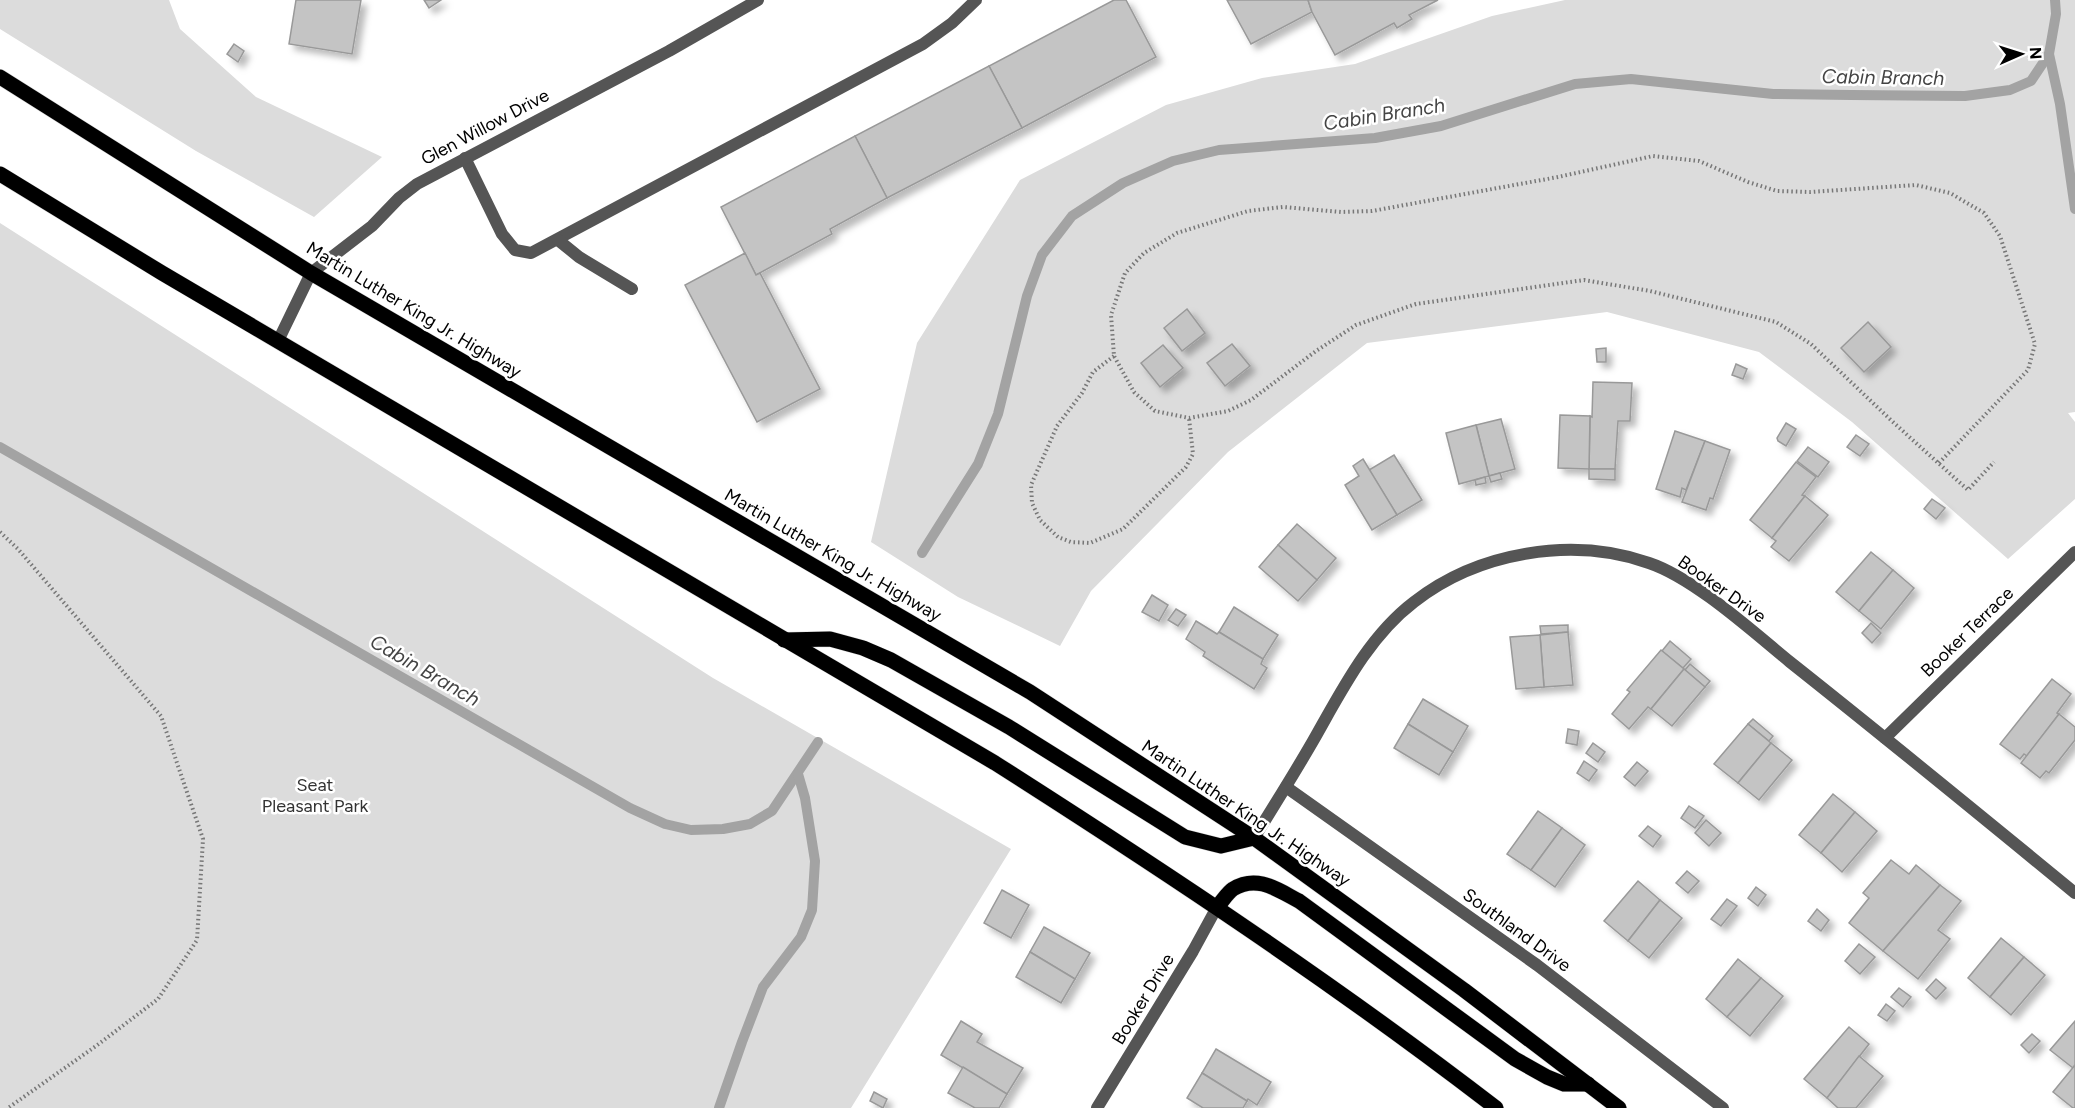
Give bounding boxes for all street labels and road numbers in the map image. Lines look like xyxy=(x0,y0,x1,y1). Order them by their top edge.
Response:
street label: Glen Willow Drive xyxy=(417,84,553,170)
street label: Martin Luther King Jr. Highway xyxy=(303,237,526,383)
street label: Martin Luther King Jr. Highway xyxy=(721,484,946,627)
street label: Booker Drive xyxy=(1674,551,1770,627)
street label: Booker Terrace xyxy=(1916,582,2018,682)
street label: Martin Luther King Jr. Highway xyxy=(1137,735,1355,891)
street label: Southland Drive xyxy=(1459,883,1575,977)
street label: Booker Drive xyxy=(1107,949,1179,1049)

